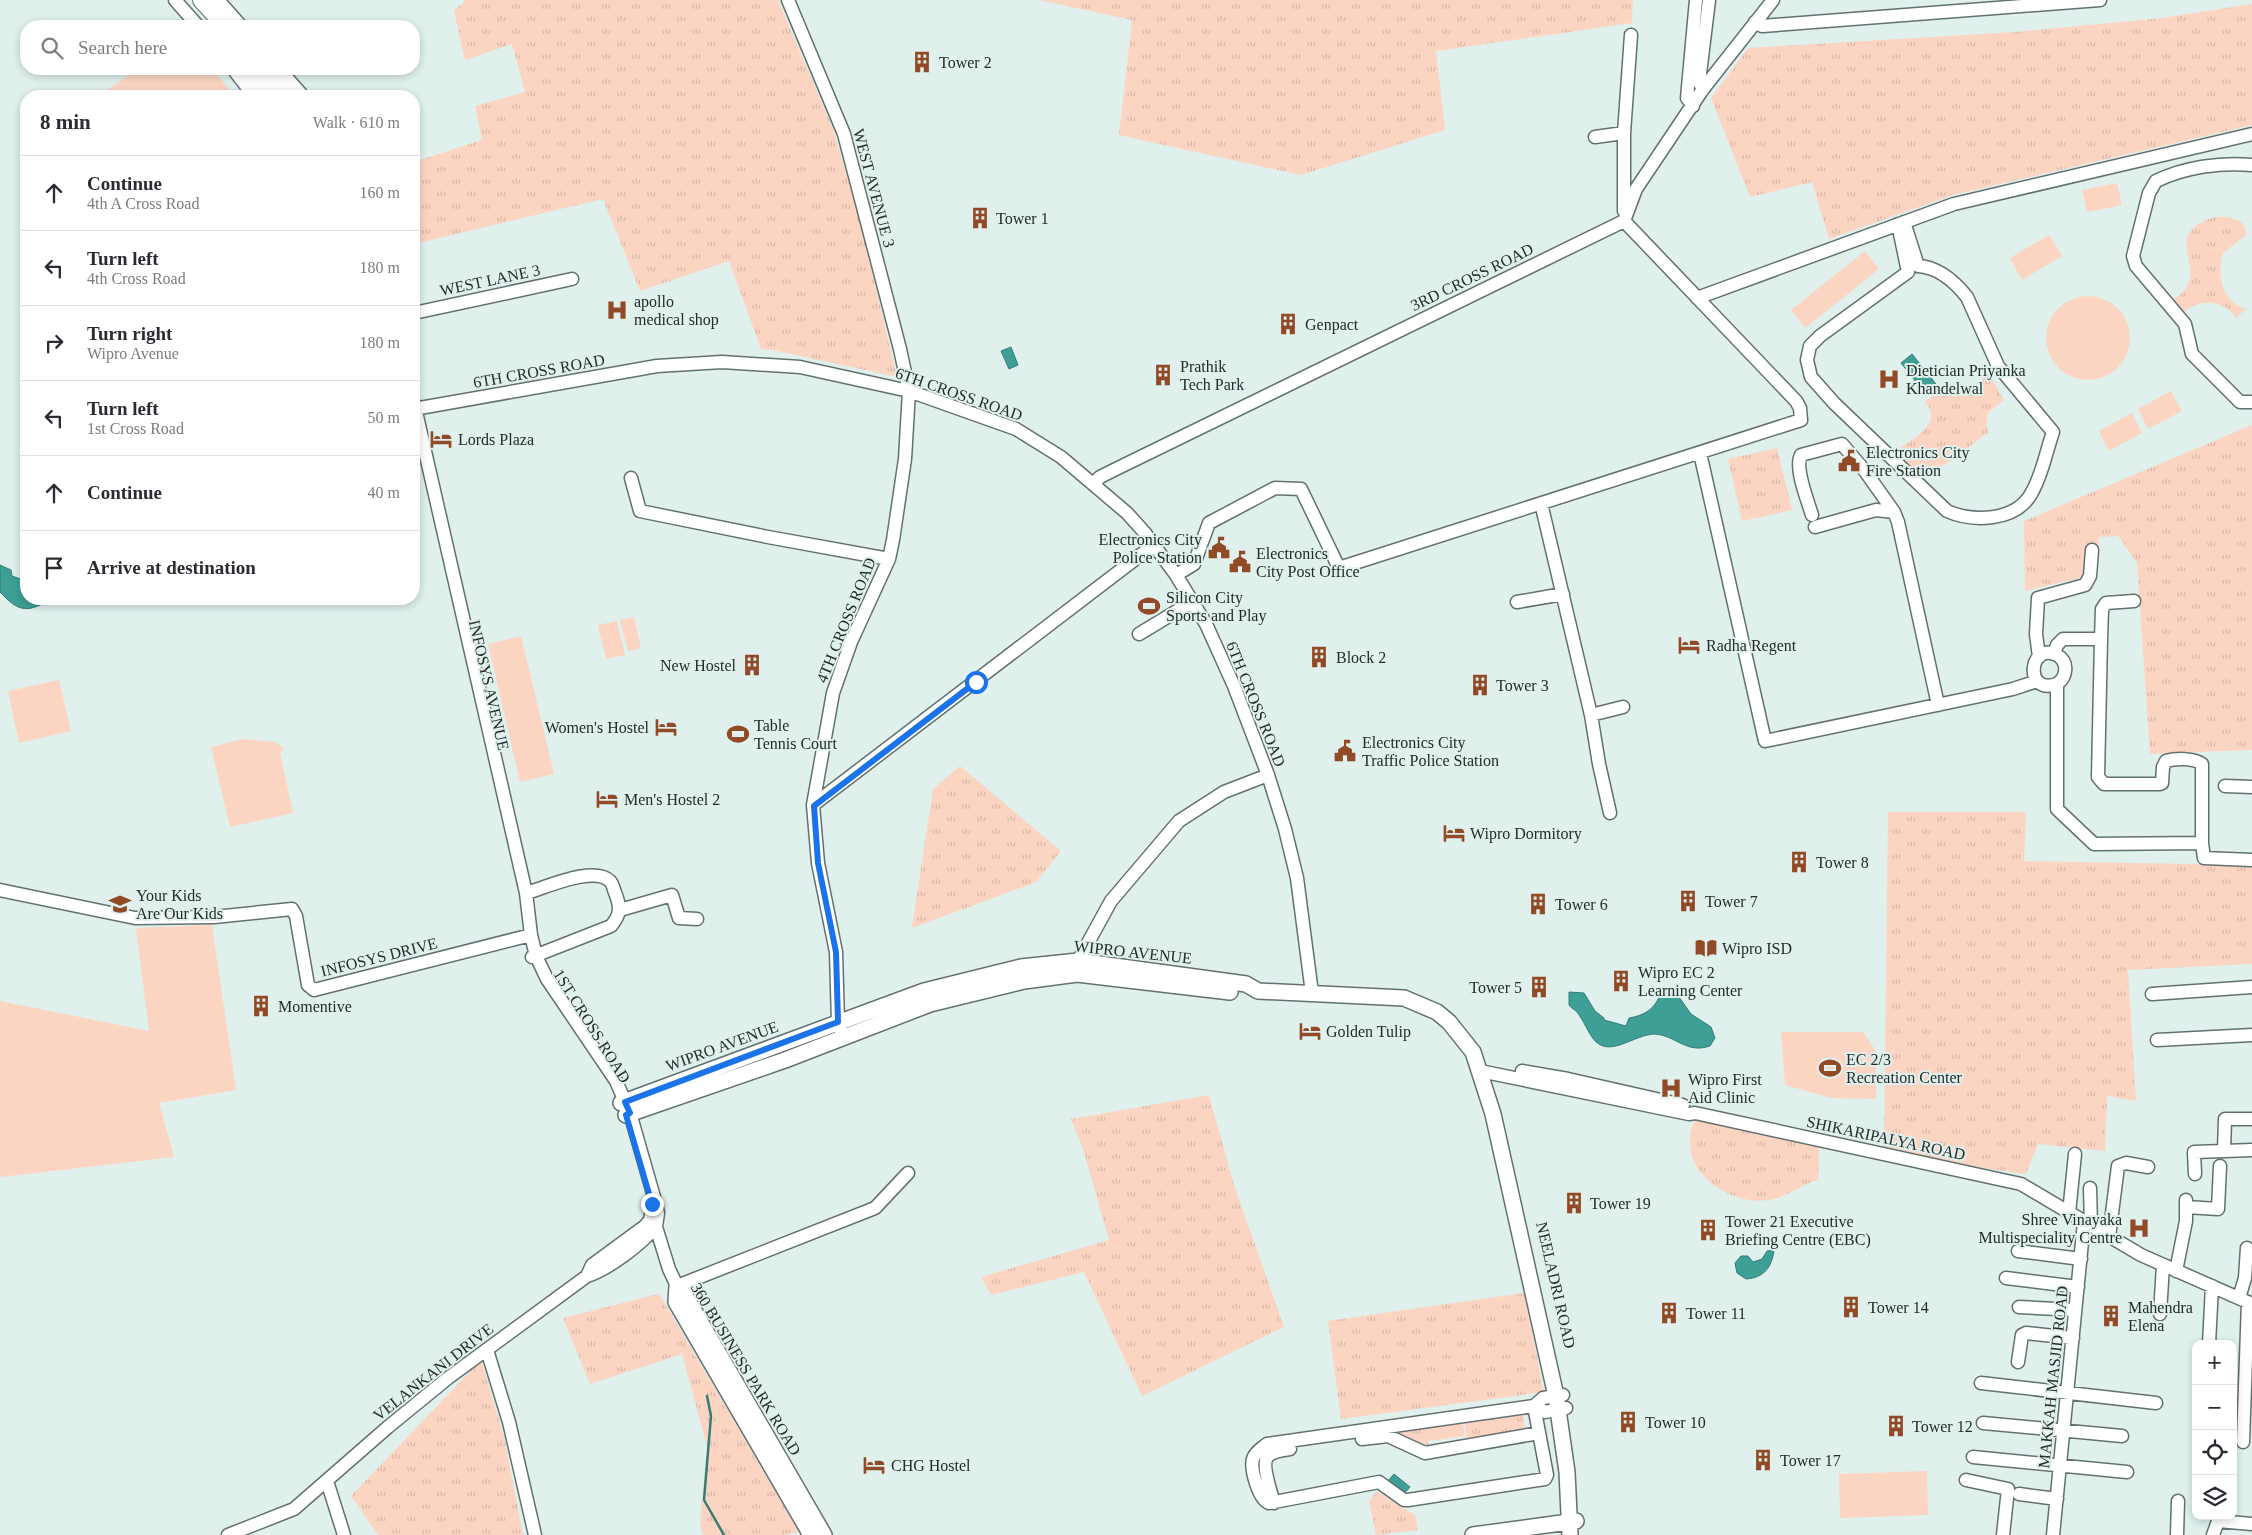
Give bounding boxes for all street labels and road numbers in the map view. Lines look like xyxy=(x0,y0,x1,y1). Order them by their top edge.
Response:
street label: WEST AVENUE 3 xyxy=(850,127,898,249)
street label: 3RD CROSS ROAD xyxy=(1408,240,1536,314)
street label: WEST LANE 3 xyxy=(438,261,542,299)
street label: 6TH CROSS ROAD xyxy=(472,351,606,391)
street label: 6TH CROSS ROAD xyxy=(893,364,1025,424)
street label: 4TH CROSS ROAD xyxy=(813,555,879,685)
street label: INFOSYS AVENUE xyxy=(466,618,512,752)
street label: 6TH CROSS ROAD xyxy=(1223,639,1289,769)
street label: INFOSYS DRIVE xyxy=(319,934,439,980)
street label: WIPRO AVENUE xyxy=(1073,937,1193,967)
street label: 1ST CROSS ROAD xyxy=(550,966,634,1086)
street label: WIPRO AVENUE xyxy=(663,1018,781,1074)
street label: SHIKARIPALYA ROAD xyxy=(1805,1113,1967,1163)
street label: NEELADRI ROAD xyxy=(1533,1220,1579,1350)
street label: 360 BUSINESS PARK ROAD xyxy=(688,1280,804,1458)
street label: MAKKAH MASJID ROAD xyxy=(2035,1285,2071,1469)
street label: VELANKANI DRIVE xyxy=(370,1320,496,1424)

